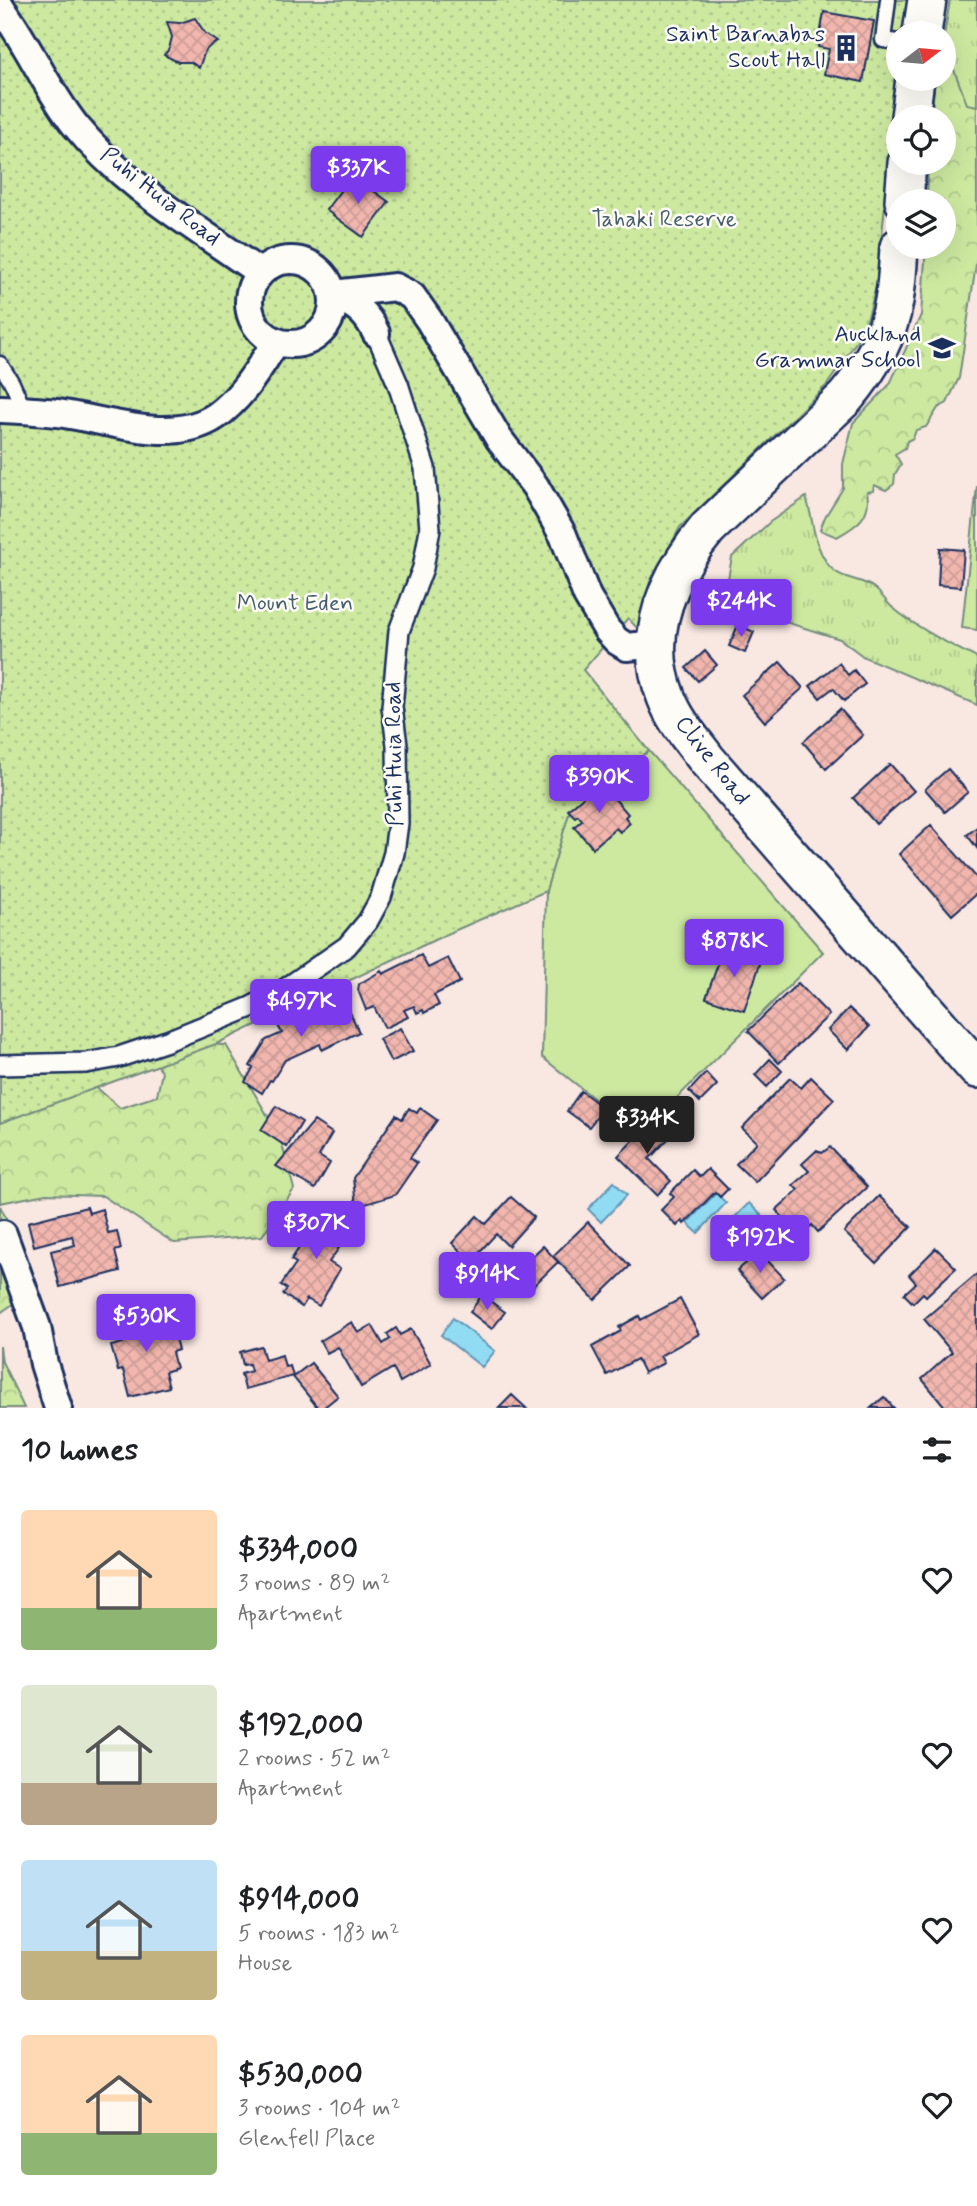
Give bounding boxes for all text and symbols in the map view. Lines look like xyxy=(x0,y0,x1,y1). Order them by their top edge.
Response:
place label: Saint Barnabas Scout Hall xyxy=(666,20,825,76)
north arrow xyxy=(886,21,956,91)
map controls xyxy=(886,21,956,259)
building icon: Saint Barnabas Scout Hall xyxy=(831,33,861,63)
button: locate xyxy=(886,105,956,175)
street label: Puhi Huia Road xyxy=(94,141,226,253)
pin: $337K xyxy=(309,146,407,206)
text: $337K xyxy=(327,154,389,184)
button: layers xyxy=(886,189,956,259)
park label: Tahaki Reserve xyxy=(591,205,737,235)
place label: Auckland Grammar School xyxy=(755,320,921,376)
school or university icon: Auckland Grammar School xyxy=(927,333,957,363)
pin: $244K xyxy=(692,580,790,639)
text: $244K xyxy=(707,587,775,617)
park label: Mount Eden xyxy=(237,589,353,619)
street label: Puhi Huia Road xyxy=(379,681,411,827)
street label: Clive Road xyxy=(668,710,756,812)
pin: $390K xyxy=(550,756,648,815)
text: $390K xyxy=(565,763,633,793)
pin: $878K xyxy=(685,920,783,979)
text: $878K xyxy=(701,927,767,957)
pin: $497K xyxy=(252,979,350,1039)
text: $497K xyxy=(266,987,336,1017)
pin: $334K xyxy=(598,1096,696,1156)
text: $334K xyxy=(615,1104,679,1134)
pin: $307K xyxy=(267,1202,365,1261)
text: $307K xyxy=(283,1209,349,1239)
pin: $192K xyxy=(711,1216,809,1275)
text: $192K xyxy=(726,1223,794,1253)
pin: $914K xyxy=(438,1252,536,1312)
text: $914K xyxy=(455,1260,519,1290)
pin: $530K xyxy=(97,1294,195,1354)
text: $530K xyxy=(112,1302,180,1332)
text: 10 homes xyxy=(21,1431,138,1470)
icon: filters xyxy=(918,1431,956,1469)
text: $334,000 xyxy=(238,1530,358,1569)
icon: home xyxy=(77,1538,161,1622)
icon: heart xyxy=(918,1561,956,1599)
text: 3 rooms · 89 m² xyxy=(238,1569,390,1599)
text: Apartment xyxy=(238,1599,343,1629)
text: $192,000 xyxy=(238,1705,363,1744)
icon: home xyxy=(77,1713,161,1797)
icon: heart xyxy=(918,1736,956,1774)
text: 2 rooms · 52 m² xyxy=(238,1744,391,1774)
text: Apartment xyxy=(238,1774,343,1804)
text: $914,000 xyxy=(238,1880,359,1919)
icon: home xyxy=(77,1888,161,1972)
icon: heart xyxy=(918,1911,956,1949)
text: 5 rooms · 183 m² xyxy=(238,1919,399,1949)
text: House xyxy=(238,1949,292,1979)
text: $530,000 xyxy=(238,2055,363,2094)
icon: home xyxy=(77,2063,161,2147)
icon: heart xyxy=(918,2086,956,2124)
text: 3 rooms · 104 m² xyxy=(238,2094,401,2124)
text: Glenfell Place xyxy=(238,2124,375,2154)

